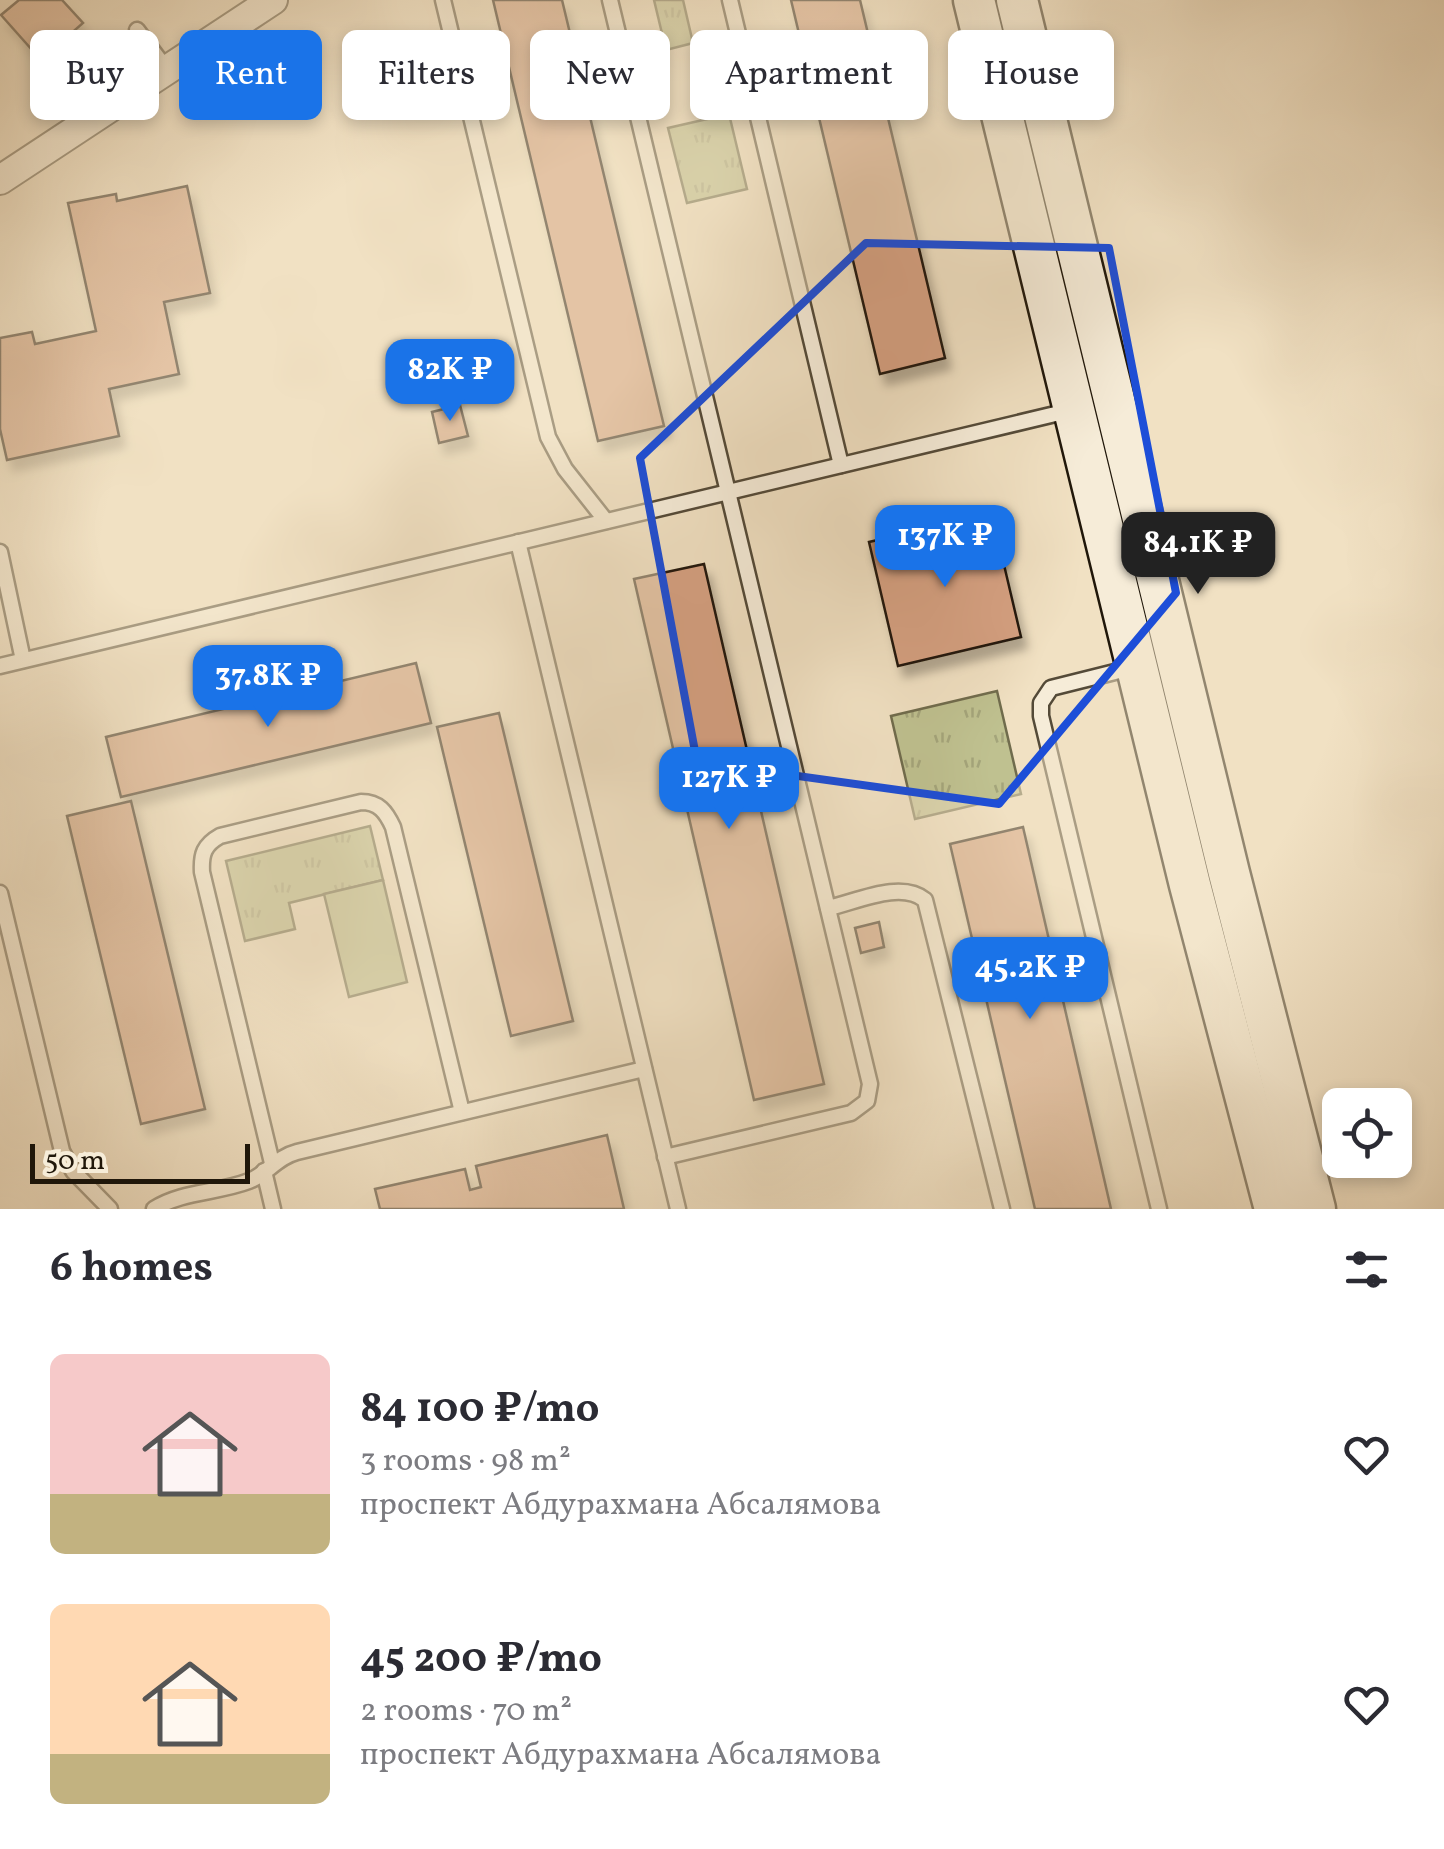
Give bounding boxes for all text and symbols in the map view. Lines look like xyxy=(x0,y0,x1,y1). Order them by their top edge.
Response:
chip: Buy xyxy=(30,30,159,120)
chip: Rent xyxy=(179,30,322,120)
chip: Filters xyxy=(342,30,510,120)
chip: New xyxy=(530,30,670,120)
chip: Apartment xyxy=(690,30,928,120)
chip: House xyxy=(948,30,1114,120)
pin: 82K ₽ xyxy=(380,339,520,424)
text: 82K ₽ xyxy=(407,349,493,393)
pin: 137K ₽ xyxy=(864,505,1026,590)
pin: 84.1K ₽ xyxy=(1106,512,1290,597)
text: 137K ₽ xyxy=(897,515,993,559)
text: 84.1K ₽ xyxy=(1143,522,1253,566)
pin: 37.8K ₽ xyxy=(176,645,360,730)
text: 37.8K ₽ xyxy=(215,655,321,699)
pin: 127K ₽ xyxy=(648,747,810,832)
text: 127K ₽ xyxy=(681,757,777,801)
pin: 45.2K ₽ xyxy=(938,937,1122,1022)
text: 45.2K ₽ xyxy=(974,947,1086,991)
map controls xyxy=(1322,1088,1412,1178)
button: locate xyxy=(1322,1088,1412,1178)
scale bar xyxy=(30,1139,250,1184)
text: 50 m xyxy=(45,1142,105,1181)
text: 6 homes xyxy=(50,1240,213,1299)
icon: filters xyxy=(1339,1242,1394,1297)
text: 84 100 ₽/mo xyxy=(360,1381,600,1440)
icon: home xyxy=(130,1394,250,1514)
icon: heart xyxy=(1339,1427,1394,1482)
text: 3 rooms · 98 m² xyxy=(360,1440,571,1484)
text: проспект Абдурахмана Абсалямова xyxy=(360,1484,881,1528)
text: 45 200 ₽/mo xyxy=(360,1631,602,1690)
icon: home xyxy=(130,1644,250,1764)
icon: heart xyxy=(1339,1677,1394,1732)
text: 2 rooms · 70 m² xyxy=(360,1690,572,1734)
text: проспект Абдурахмана Абсалямова xyxy=(360,1734,881,1778)

